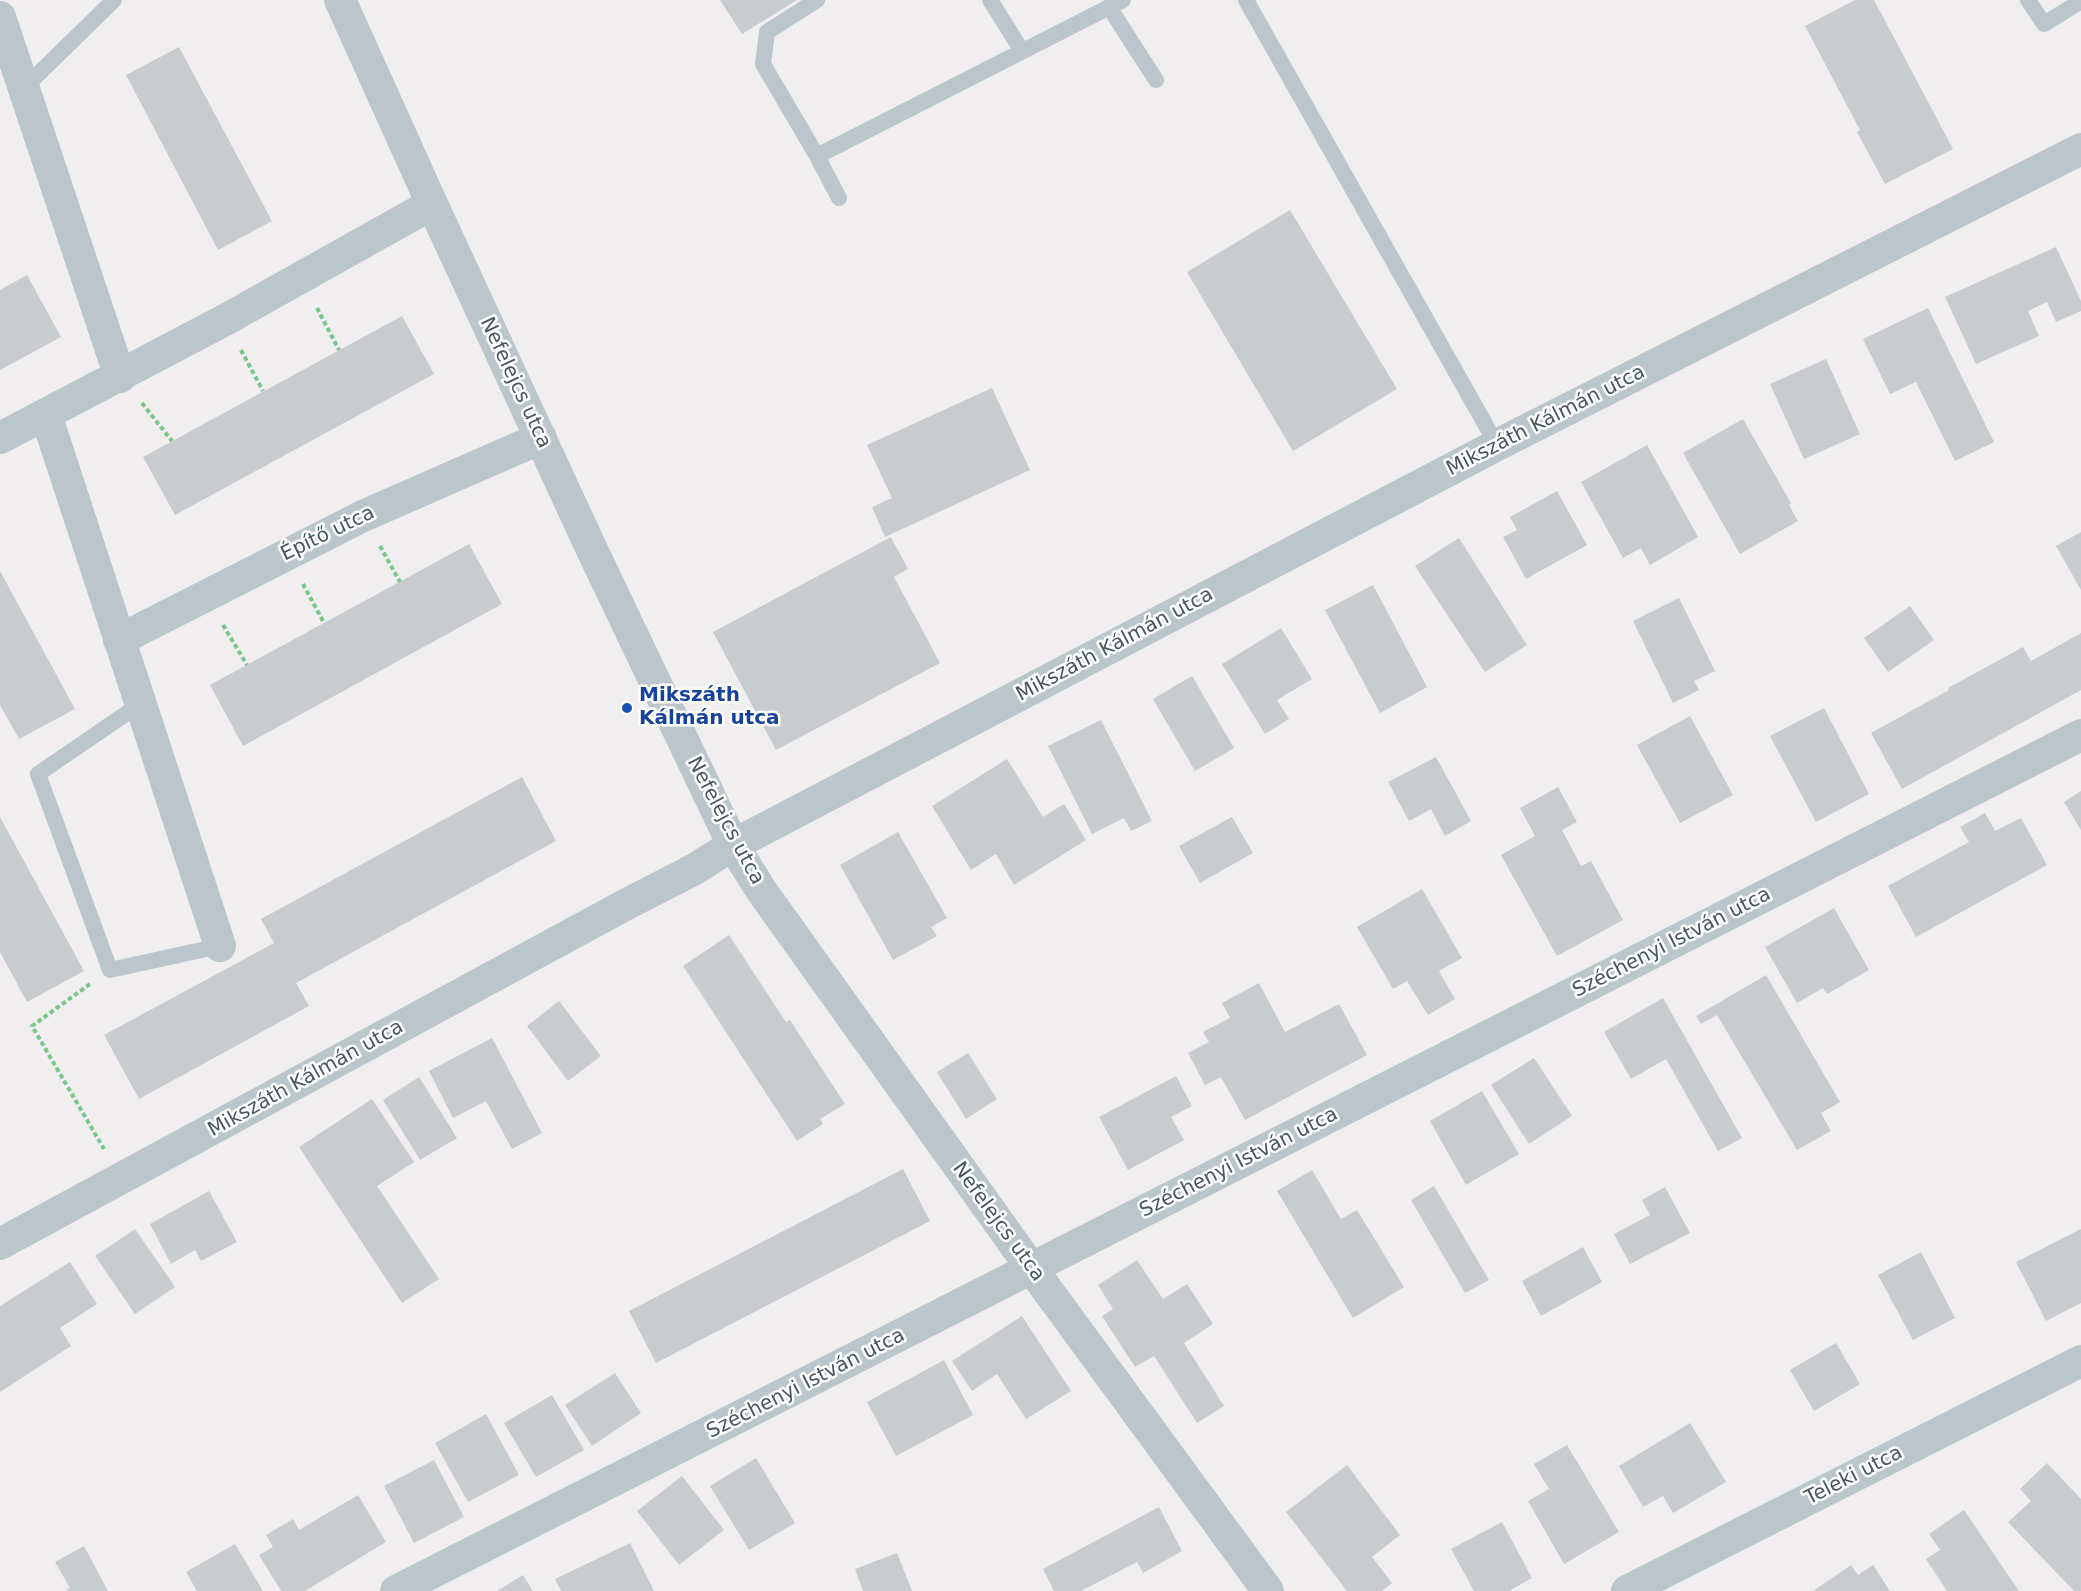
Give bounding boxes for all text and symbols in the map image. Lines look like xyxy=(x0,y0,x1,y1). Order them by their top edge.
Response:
street label: Nefelejcs utca xyxy=(474,314,556,452)
street label: Mikszáth Kálmán utca xyxy=(1443,360,1649,482)
street label: Építő utca xyxy=(277,501,379,567)
street label: Mikszáth Kálmán utca xyxy=(1012,583,1218,707)
place label: Mikszáth Kálmán utca xyxy=(639,684,780,731)
marker: Mikszáth Kálmán utca xyxy=(620,701,634,715)
street label: Nefelejcs utca xyxy=(681,753,769,889)
street label: Széchenyi István utca xyxy=(1569,883,1775,1003)
street label: Mikszáth Kálmán utca xyxy=(204,1015,408,1143)
street label: Széchenyi István utca xyxy=(1136,1103,1342,1223)
street label: Nefelejcs utca xyxy=(947,1158,1049,1286)
street label: Széchenyi István utca xyxy=(703,1324,909,1444)
street label: Teleki utca xyxy=(1801,1441,1907,1511)

